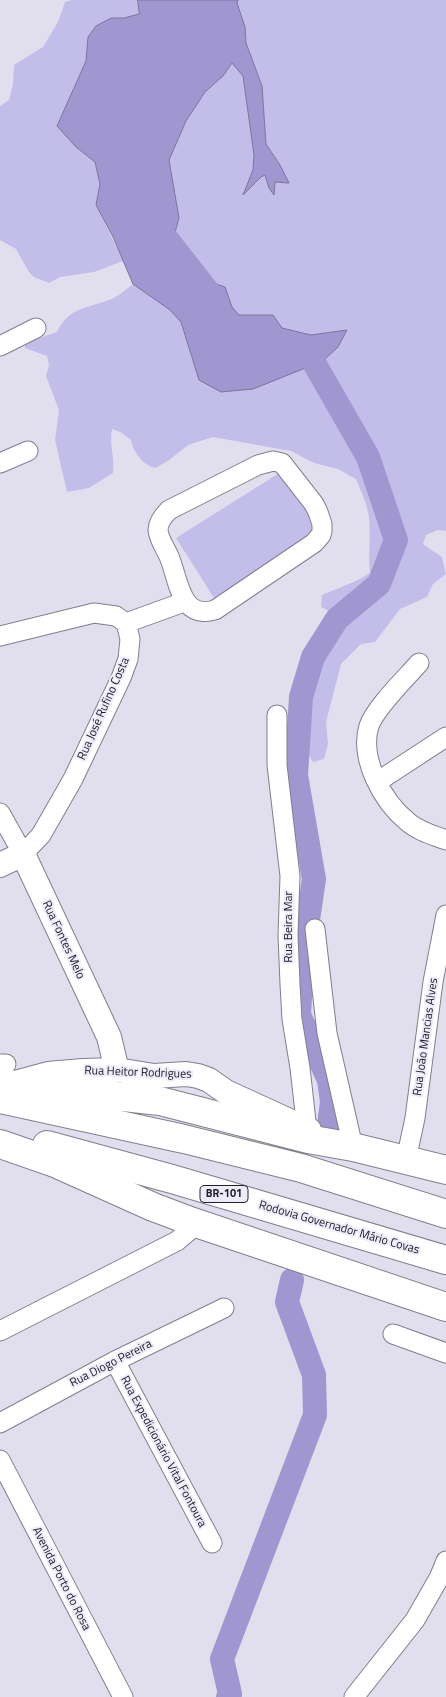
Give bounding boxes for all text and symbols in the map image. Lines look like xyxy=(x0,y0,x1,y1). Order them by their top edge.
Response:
street label: Rua José Rufino Costa xyxy=(75,656,133,762)
street label: Rua Beira Mar xyxy=(282,891,296,963)
street label: Rua Fontes Melo xyxy=(39,898,87,982)
street label: Rua João Mancias Alves xyxy=(411,977,441,1097)
street label: Rua Heitor Rodrigues xyxy=(84,1064,192,1082)
road number: BR-101 xyxy=(200,1186,248,1202)
street label: Rodovia Governador Mário Covas xyxy=(257,1198,421,1258)
street label: Rua Diogo Pereira xyxy=(68,1337,154,1391)
street label: Rua Expedicionário Vital Fontoura xyxy=(117,1374,209,1530)
street label: Avenida Porto do Rosa xyxy=(29,1525,93,1633)

